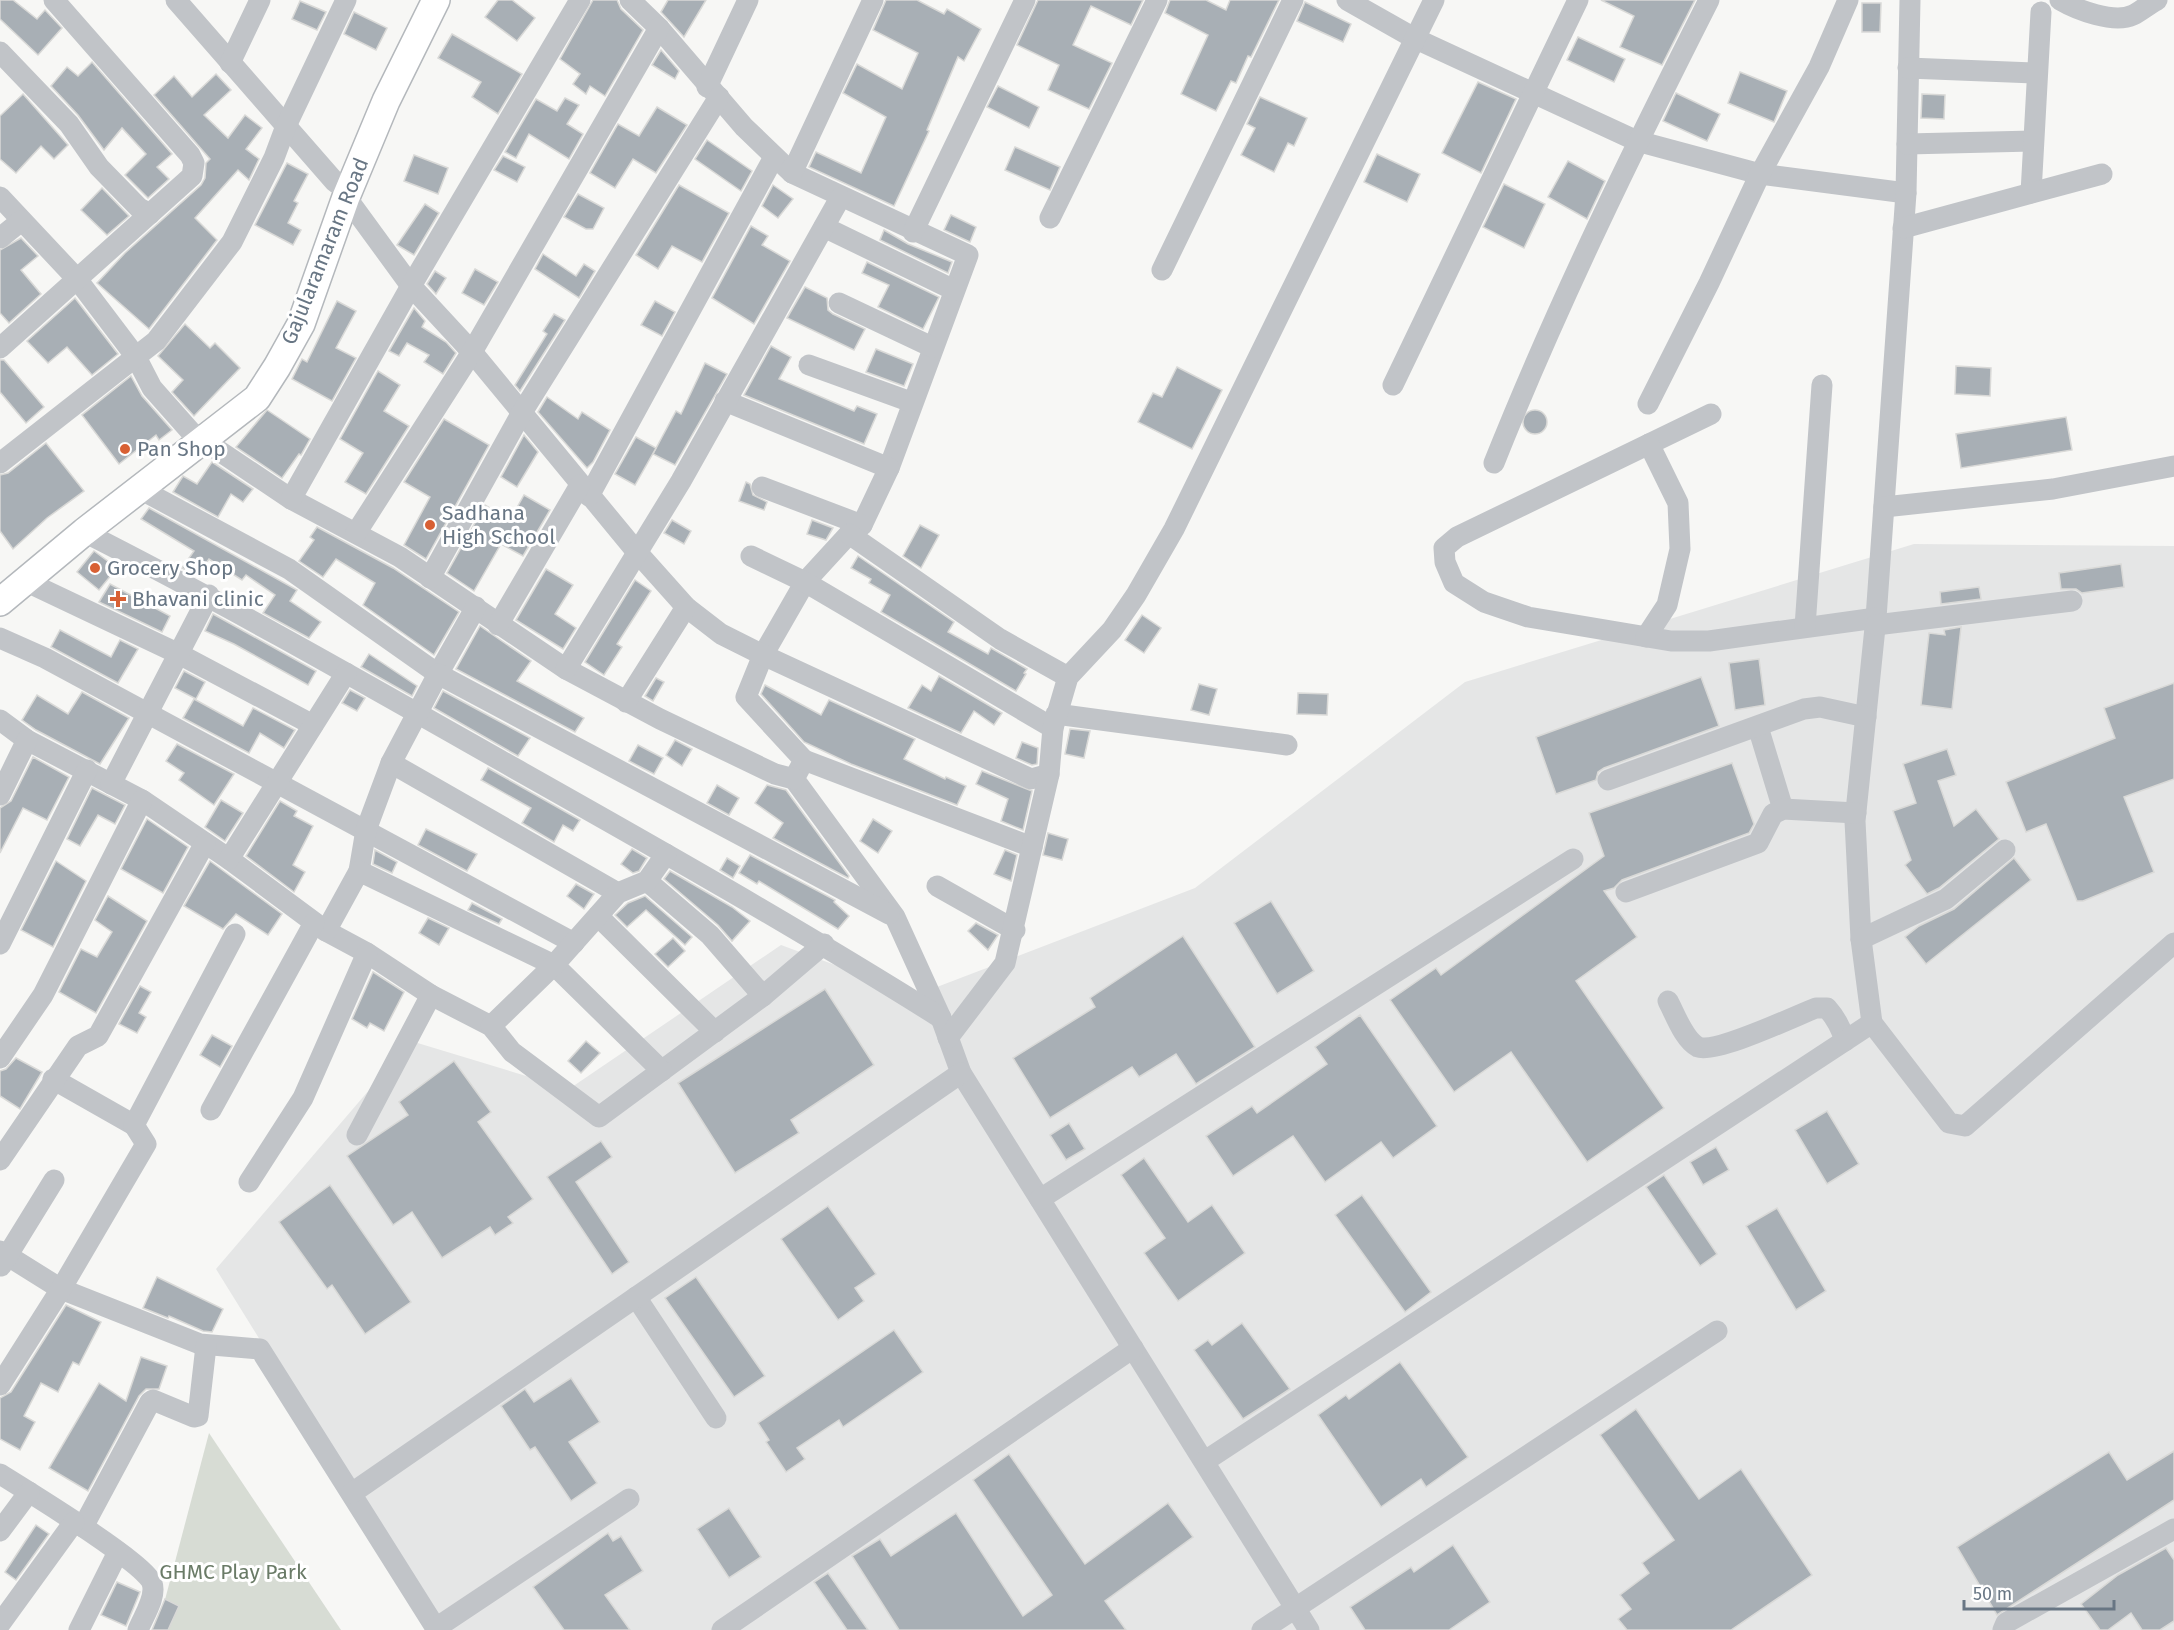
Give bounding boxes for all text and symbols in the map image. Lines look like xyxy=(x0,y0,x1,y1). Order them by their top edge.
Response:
street label: Gajularamaram Road xyxy=(276,154,374,348)
place label: Pan Shop xyxy=(137,436,226,462)
marker: Pan Shop xyxy=(118,442,132,456)
place label: Sadhana High School xyxy=(442,500,555,550)
marker: Sadhana High School xyxy=(423,518,437,532)
place label: Grocery Shop xyxy=(107,555,234,581)
marker: Grocery Shop xyxy=(88,561,102,575)
place label: Bhavani clinic xyxy=(132,586,264,612)
marker: Bhavani clinic xyxy=(109,590,127,608)
park label: GHMC Play Park xyxy=(159,1559,307,1585)
scale bar xyxy=(1964,1573,2114,1611)
text: 50 m xyxy=(1973,1583,2012,1605)

